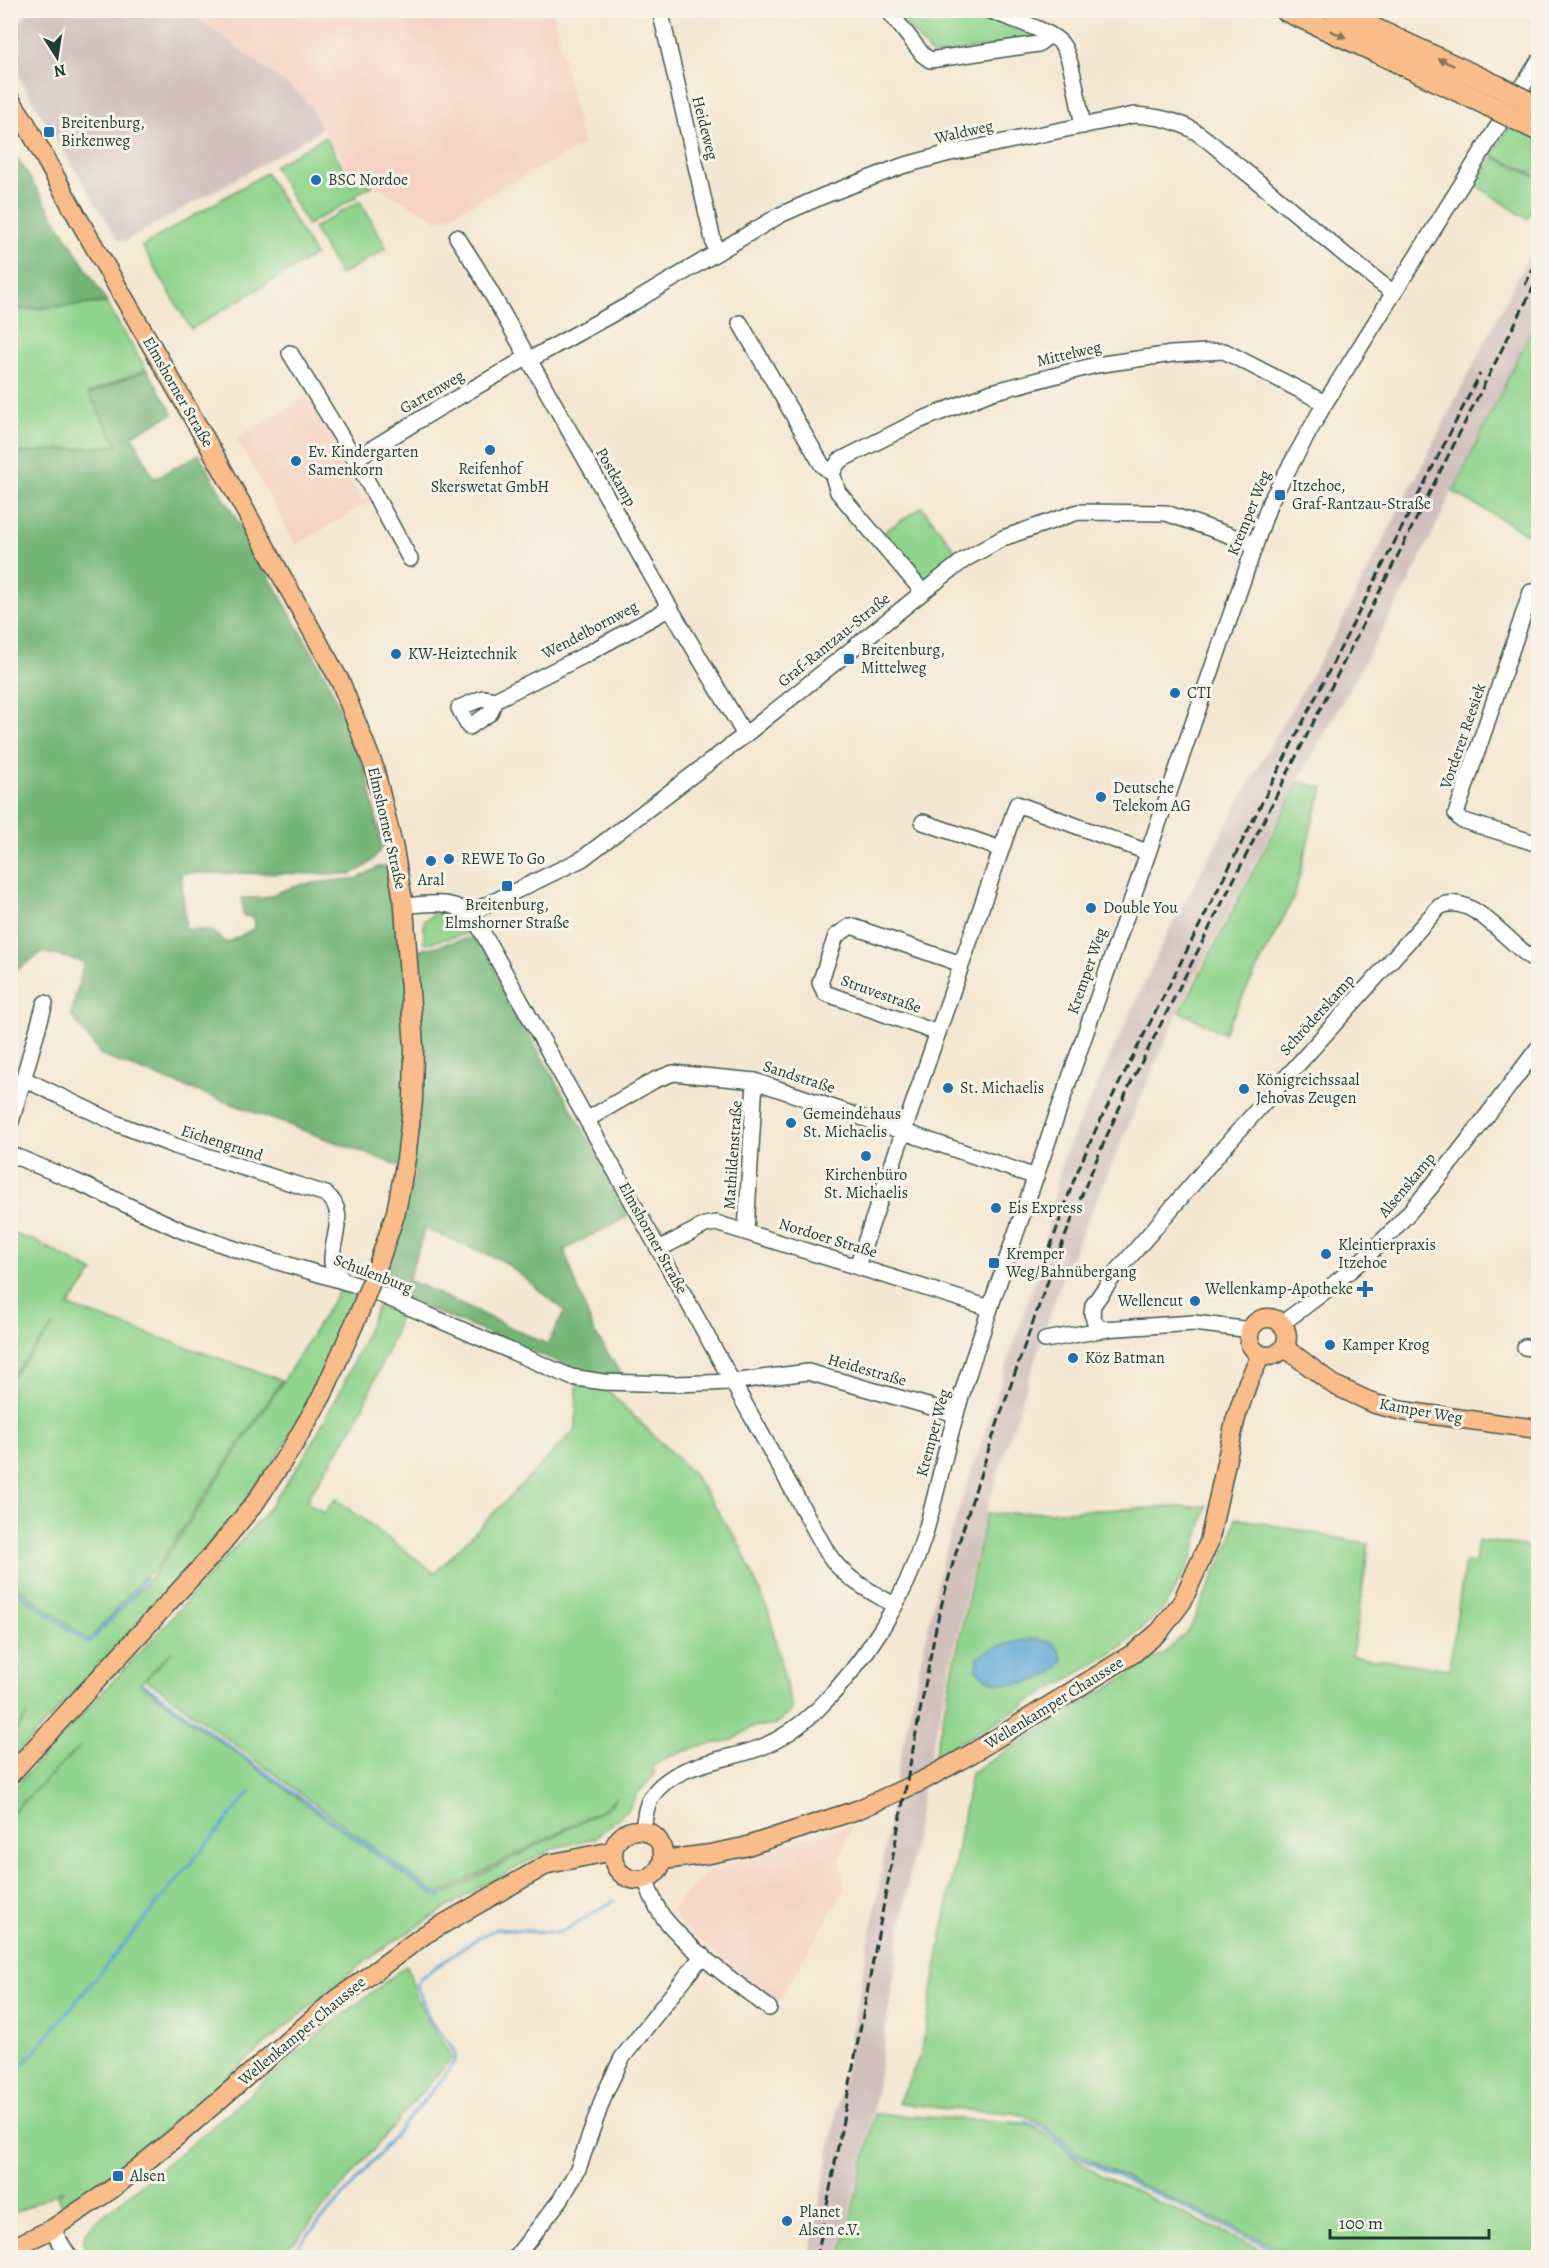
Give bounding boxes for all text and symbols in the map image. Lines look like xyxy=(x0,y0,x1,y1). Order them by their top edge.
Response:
north arrow xyxy=(27,27,87,87)
one-way arrow xyxy=(1330,29,1348,39)
one-way arrow xyxy=(1438,58,1455,67)
text: N xyxy=(52,59,68,83)
street label: Heideweg xyxy=(686,94,724,162)
place label: Breitenburg, Birkenweg xyxy=(61,112,145,152)
street label: Waldweg xyxy=(931,115,996,150)
marker: Breitenburg, Birkenweg xyxy=(42,125,56,139)
place label: BSC Nordoe xyxy=(328,169,408,191)
marker: BSC Nordoe xyxy=(309,173,323,187)
street label: Elmshorner Straße xyxy=(137,332,219,452)
street label: Mittelweg xyxy=(1035,336,1103,372)
street label: Gartenweg xyxy=(396,365,468,419)
place label: Ev. Kindergarten Samenkorn xyxy=(308,441,419,481)
marker: Reifenhof Skerswetat GmbH xyxy=(483,443,497,457)
street label: Postkamp xyxy=(590,444,642,510)
marker: Ev. Kindergarten Samenkorn xyxy=(289,454,303,468)
place label: Reifenhof Skerswetat GmbH xyxy=(431,458,549,498)
street label: Kremper Weg xyxy=(1222,467,1276,559)
place label: Itzehoe, Graf-Rantzau-Straße xyxy=(1292,475,1431,515)
marker: Itzehoe, Graf-Rantzau-Straße xyxy=(1273,488,1287,502)
street label: Graf-Rantzau-Straße xyxy=(773,588,895,692)
street label: Wendelbornweg xyxy=(537,595,642,665)
place label: Breitenburg, Mittelweg xyxy=(861,639,945,679)
place label: KW-Heiztechnik xyxy=(408,643,517,665)
marker: KW-Heiztechnik xyxy=(389,647,403,661)
marker: Breitenburg, Mittelweg xyxy=(842,652,856,666)
street label: Vorderer Reesiek xyxy=(1434,680,1491,793)
place label: CTI xyxy=(1187,682,1212,704)
marker: CTI xyxy=(1168,686,1182,700)
street label: Elmshorner Straße xyxy=(362,765,412,891)
place label: Deutsche Telekom AG xyxy=(1113,777,1191,817)
marker: Deutsche Telekom AG xyxy=(1094,790,1108,804)
place label: REWE To Go xyxy=(461,848,545,870)
marker: REWE To Go xyxy=(442,852,456,866)
marker: Aral xyxy=(424,854,438,868)
place label: Aral xyxy=(417,869,444,891)
marker: Breitenburg, Elmshorner Straße xyxy=(500,879,514,893)
place label: Breitenburg, Elmshorner Straße xyxy=(445,894,569,934)
place label: Double You xyxy=(1103,897,1178,919)
marker: Double You xyxy=(1084,901,1098,915)
street label: Kremper Weg xyxy=(1062,925,1112,1017)
street label: Struvestraße xyxy=(838,969,924,1019)
street label: Schröderskamp xyxy=(1275,970,1359,1060)
street label: Sandstraße xyxy=(760,1055,838,1099)
place label: Königreichssaal Jehovas Zeugen xyxy=(1256,1069,1360,1109)
place label: St. Michaelis xyxy=(960,1077,1044,1099)
marker: St. Michaelis xyxy=(941,1081,955,1095)
marker: Königreichssaal Jehovas Zeugen xyxy=(1237,1082,1251,1096)
street label: Mathildenstraße xyxy=(718,1100,748,1210)
place label: Gemeindehaus St. Michaelis xyxy=(803,1103,901,1143)
marker: Gemeindehaus St. Michaelis xyxy=(784,1116,798,1130)
street label: Eichengrund xyxy=(178,1119,266,1167)
street label: Alsenskamp xyxy=(1373,1148,1441,1223)
marker: Kirchenbüro St. Michaelis xyxy=(859,1149,873,1163)
place label: Kirchenbüro St. Michaelis xyxy=(824,1164,908,1204)
street label: Elmshorner Straße xyxy=(613,1178,693,1298)
place label: Eis Express xyxy=(1008,1197,1083,1219)
marker: Eis Express xyxy=(989,1201,1003,1215)
street label: Nordoer Straße xyxy=(776,1213,880,1263)
place label: Kleintierpraxis Itzehoe xyxy=(1338,1234,1436,1274)
place label: Kremper Weg/Bahnübergang xyxy=(1005,1243,1136,1283)
marker: Kleintierpraxis Itzehoe xyxy=(1319,1247,1333,1261)
street label: Schulenburg xyxy=(330,1249,416,1299)
marker: Kremper Weg/Bahnübergang xyxy=(987,1256,1001,1270)
place label: Wellenkamp-Apotheke xyxy=(1204,1278,1353,1300)
marker: Wellenkamp-Apotheke xyxy=(1358,1282,1372,1296)
place label: Wellencut xyxy=(1117,1290,1183,1312)
marker: Wellencut xyxy=(1188,1294,1202,1308)
place label: Kamper Krog xyxy=(1342,1334,1430,1356)
marker: Kamper Krog xyxy=(1323,1338,1337,1352)
place label: Köz Batman xyxy=(1085,1347,1165,1369)
street label: Heidestraße xyxy=(825,1348,909,1392)
marker: Köz Batman xyxy=(1066,1351,1080,1365)
street label: Kremper Weg xyxy=(911,1387,955,1479)
street label: Kamper Weg xyxy=(1378,1393,1464,1429)
street label: Wellenkamper Chaussee xyxy=(980,1651,1128,1755)
street label: Wellenkamper Chaussee xyxy=(233,1971,370,2091)
place label: Alsen xyxy=(129,2165,166,2187)
marker: Alsen xyxy=(111,2169,125,2183)
place label: Planet Alsen e.V. xyxy=(798,2201,860,2241)
scale bar xyxy=(1330,2202,1489,2240)
text: 100 m xyxy=(1339,2211,1383,2235)
marker: Planet Alsen e.V. xyxy=(780,2214,794,2228)

